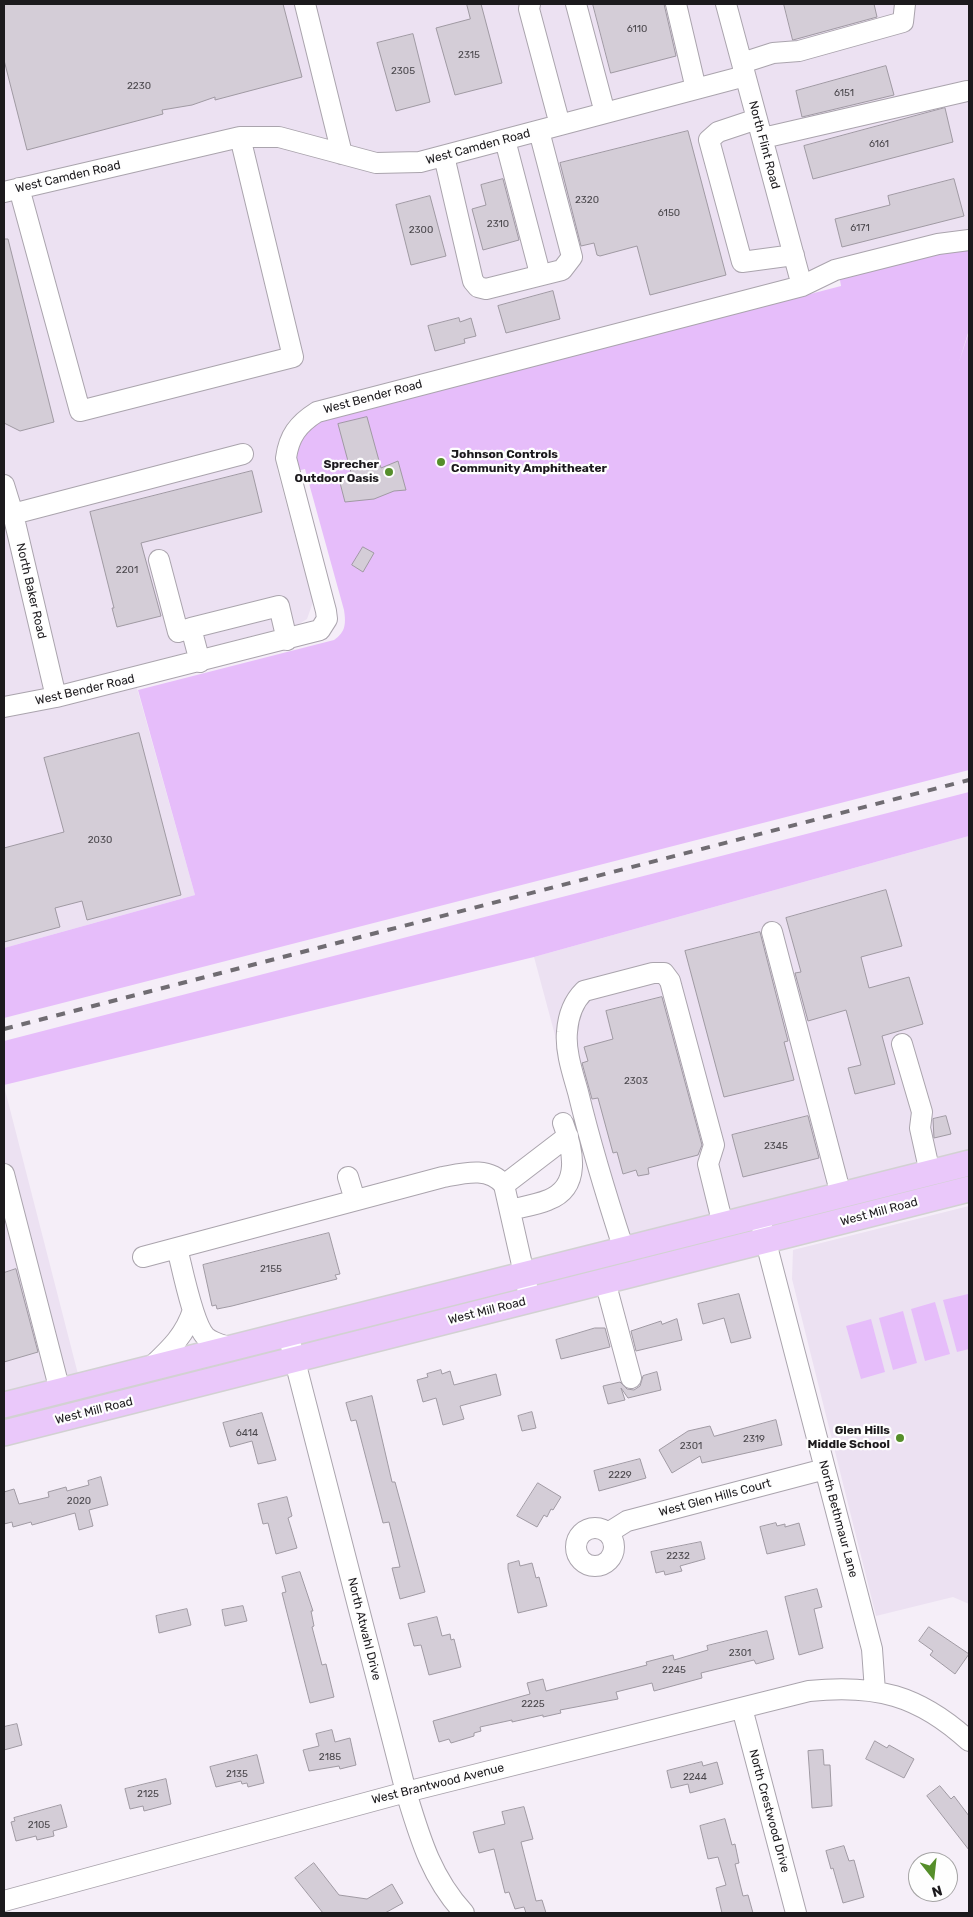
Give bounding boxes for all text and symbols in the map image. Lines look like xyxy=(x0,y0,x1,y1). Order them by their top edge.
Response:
house number: 6110 xyxy=(627,23,647,35)
house number: 2315 xyxy=(458,49,480,61)
house number: 2305 xyxy=(391,65,415,77)
house number: 2230 xyxy=(127,80,151,92)
house number: 6151 xyxy=(834,87,854,99)
street label: North Flint Road xyxy=(745,99,783,191)
street label: West Camden Road xyxy=(424,126,532,168)
house number: 6161 xyxy=(869,138,889,150)
street label: West Camden Road xyxy=(14,158,122,196)
house number: 2320 xyxy=(575,194,599,206)
house number: 6150 xyxy=(658,207,680,219)
house number: 2310 xyxy=(487,218,509,230)
house number: 6171 xyxy=(850,222,870,234)
house number: 2300 xyxy=(409,224,433,236)
street label: West Bender Road xyxy=(322,377,424,417)
place label: Johnson Controls Community Amphitheater xyxy=(451,448,607,476)
marker: Johnson Controls Community Amphitheater xyxy=(435,456,447,468)
place label: Sprecher Outdoor Oasis xyxy=(295,458,379,486)
marker: Sprecher Outdoor Oasis xyxy=(383,466,395,478)
street label: North Baker Road xyxy=(13,542,49,640)
house number: 2201 xyxy=(116,564,138,576)
street label: West Bender Road xyxy=(34,672,136,708)
house number: 2030 xyxy=(88,834,112,846)
house number: 2303 xyxy=(624,1075,648,1087)
house number: 2345 xyxy=(764,1140,788,1152)
street label: West Mill Road xyxy=(839,1195,919,1229)
house number: 2155 xyxy=(260,1263,282,1275)
street label: West Mill Road xyxy=(447,1294,527,1328)
street label: West Mill Road xyxy=(54,1394,134,1428)
place label: Glen Hills Middle School xyxy=(807,1424,890,1452)
house number: 6414 xyxy=(236,1427,258,1439)
marker: Glen Hills Middle School xyxy=(894,1432,906,1444)
house number: 2319 xyxy=(743,1433,765,1445)
house number: 2301 xyxy=(680,1440,702,1452)
street label: North Bethmaur Lane xyxy=(815,1459,861,1579)
house number: 2229 xyxy=(608,1469,632,1481)
street label: West Glen Hills Court xyxy=(657,1476,773,1520)
house number: 2020 xyxy=(67,1495,91,1507)
house number: 2232 xyxy=(666,1550,690,1562)
street label: North Atwahl Drive xyxy=(344,1576,384,1682)
house number: 2301 xyxy=(729,1647,751,1659)
house number: 2245 xyxy=(662,1664,686,1676)
house number: 2225 xyxy=(521,1698,545,1710)
street label: North Crestwood Drive xyxy=(746,1748,792,1874)
house number: 2185 xyxy=(319,1751,341,1763)
street label: West Brantwood Avenue xyxy=(370,1761,506,1807)
house number: 2135 xyxy=(226,1768,248,1780)
house number: 2244 xyxy=(683,1771,707,1783)
house number: 2125 xyxy=(137,1788,159,1800)
house number: 2105 xyxy=(28,1819,50,1831)
north arrow xyxy=(908,1852,958,1902)
text: N xyxy=(930,1881,944,1900)

